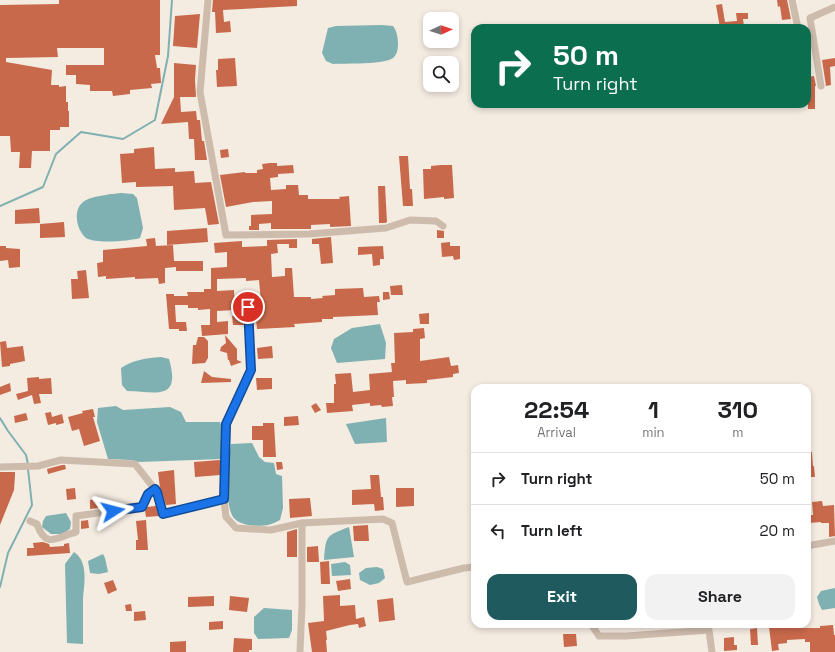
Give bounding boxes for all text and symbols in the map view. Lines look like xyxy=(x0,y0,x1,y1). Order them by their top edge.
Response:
north arrow xyxy=(423,12,459,48)
map controls xyxy=(423,12,459,92)
text: 50 m xyxy=(553,37,619,73)
icon: right xyxy=(487,40,539,92)
button: search xyxy=(423,56,459,92)
text: Turn right xyxy=(553,72,637,95)
pin xyxy=(231,290,265,324)
icon: arrive xyxy=(237,296,259,318)
text: 22:54 xyxy=(524,394,589,425)
text: 1 xyxy=(648,394,659,425)
text: 310 xyxy=(717,394,758,425)
text: Arrival xyxy=(537,424,576,441)
text: min xyxy=(642,424,665,441)
text: m xyxy=(732,424,743,441)
icon: right xyxy=(487,468,509,490)
text: Turn right xyxy=(521,469,592,488)
text: 50 m xyxy=(760,469,795,488)
position arrow xyxy=(92,490,134,532)
icon: left xyxy=(487,520,509,542)
text: Turn left xyxy=(521,521,583,540)
text: 20 m xyxy=(760,521,795,540)
button: Exit xyxy=(487,574,637,620)
button: Share xyxy=(645,574,795,620)

